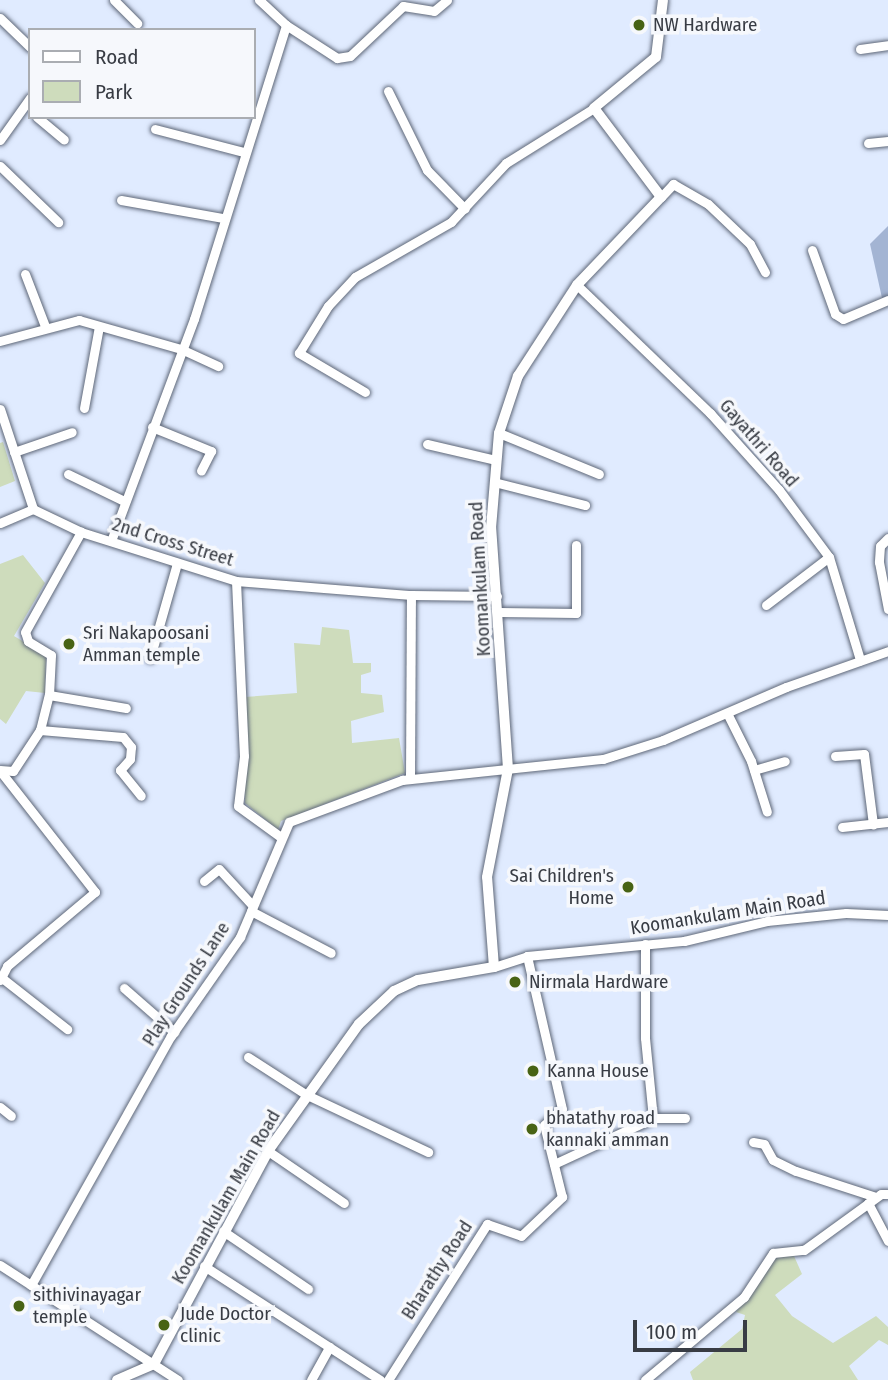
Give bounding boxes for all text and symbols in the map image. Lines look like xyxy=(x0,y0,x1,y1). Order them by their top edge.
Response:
place label: NW Hardware xyxy=(653,14,757,36)
marker: NW Hardware xyxy=(631,17,647,33)
legend xyxy=(28,28,256,119)
text: Road xyxy=(95,44,139,70)
text: Park xyxy=(95,79,132,105)
street label: Gayathri Road xyxy=(715,394,803,492)
street label: Koomankulam Road xyxy=(465,501,495,657)
street label: 2nd Cross Street xyxy=(110,513,236,571)
place label: Sri Nakapoosani Amman temple xyxy=(83,622,209,666)
marker: Sri Nakapoosani Amman temple xyxy=(61,636,77,652)
place label: Sai Children's Home xyxy=(510,865,614,909)
marker: Sai Children's Home xyxy=(620,879,636,895)
street label: Koomankulam Main Road xyxy=(629,886,827,940)
street label: Play Grounds Lane xyxy=(137,918,235,1050)
place label: Nirmala Hardware xyxy=(529,971,668,993)
marker: Nirmala Hardware xyxy=(507,974,523,990)
place label: Kanna House xyxy=(547,1060,649,1082)
marker: Kanna House xyxy=(525,1063,541,1079)
street label: Koomankulam Main Road xyxy=(167,1106,285,1288)
place label: bhatathy road kannaki amman xyxy=(546,1107,669,1151)
marker: bhatathy road kannaki amman xyxy=(524,1121,540,1137)
street label: Bharathy Road xyxy=(397,1216,477,1324)
place label: sithivinayagar temple xyxy=(33,1284,141,1328)
marker: sithivinayagar temple xyxy=(11,1298,27,1314)
place label: Jude Doctor clinic xyxy=(180,1303,271,1347)
scale bar xyxy=(636,1306,750,1350)
marker: Jude Doctor clinic xyxy=(154,1315,174,1335)
text: 100 m xyxy=(646,1319,697,1345)

